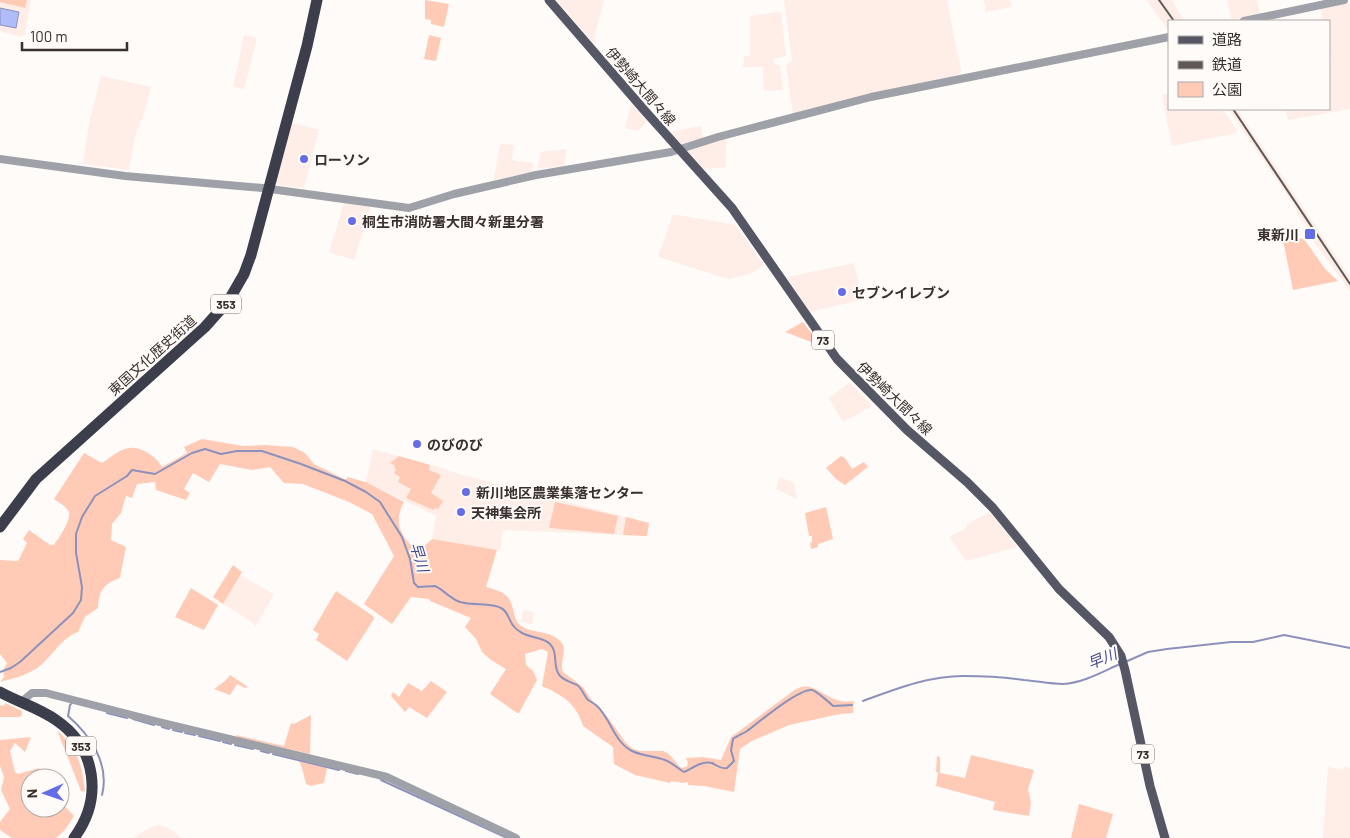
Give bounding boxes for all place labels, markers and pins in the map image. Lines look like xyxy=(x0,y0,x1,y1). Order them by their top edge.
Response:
place label: ローソン xyxy=(314,151,370,168)
marker: ローソン xyxy=(298,153,310,165)
place label: 桐生市消防署大間々新里分署 xyxy=(362,213,544,230)
marker: 桐生市消防署大間々新里分署 xyxy=(346,215,358,227)
place label: 東新川 xyxy=(1257,226,1299,243)
marker: 東新川 xyxy=(1303,227,1317,241)
place label: セブンイレブン xyxy=(852,284,950,301)
marker: セブンイレブン xyxy=(836,286,848,298)
place label: のびのび xyxy=(427,436,483,453)
marker: のびのび xyxy=(411,438,423,450)
place label: 新川地区農業集落センター xyxy=(476,484,644,501)
marker: 新川地区農業集落センター xyxy=(460,486,472,498)
place label: 天神集会所 xyxy=(471,504,541,521)
marker: 天神集会所 xyxy=(455,506,467,518)

